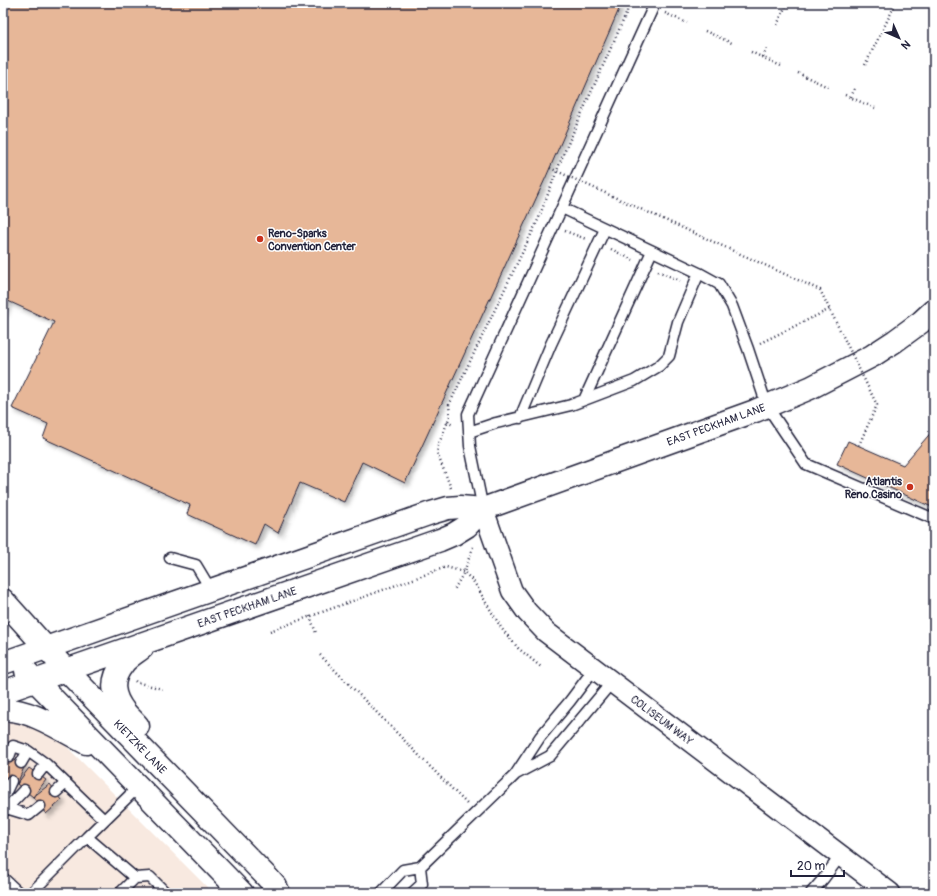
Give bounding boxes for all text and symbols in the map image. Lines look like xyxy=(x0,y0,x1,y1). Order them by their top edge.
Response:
north arrow xyxy=(879,18,919,58)
text: N xyxy=(898,37,913,52)
place label: Reno-Sparks Convention Center xyxy=(268,227,357,253)
marker: Reno-Sparks Convention Center xyxy=(255,234,265,244)
street label: EAST PECKHAM LANE xyxy=(665,401,767,449)
place label: Atlantis Reno Casino xyxy=(845,475,902,501)
marker: Atlantis Reno Casino xyxy=(905,482,915,492)
street label: EAST PECKHAM LANE xyxy=(196,584,298,630)
street label: COLISEUM WAY xyxy=(628,692,696,748)
street label: KIETZKE LANE xyxy=(111,717,169,777)
scale bar xyxy=(791,852,844,878)
text: 20 m xyxy=(797,859,826,874)

